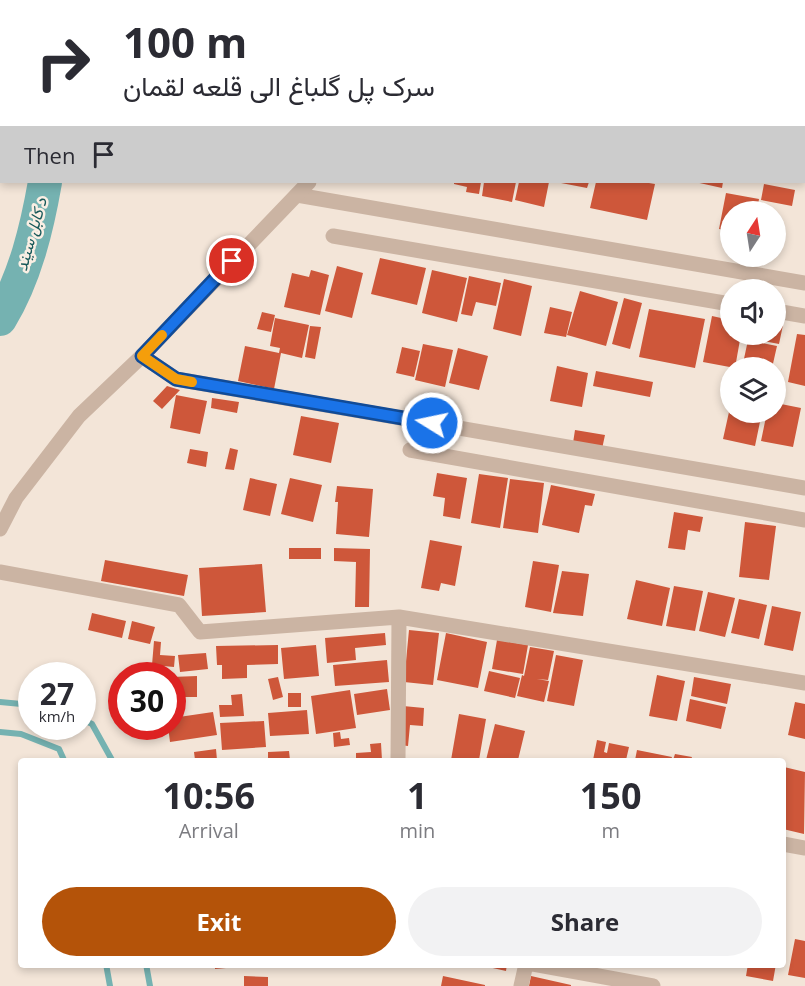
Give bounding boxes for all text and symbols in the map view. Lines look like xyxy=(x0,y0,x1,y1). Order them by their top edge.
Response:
text: 100 m xyxy=(123,13,247,70)
icon: right xyxy=(24,24,102,102)
text: سرک پل گلباغ الی قلعه لقمان xyxy=(123,67,435,104)
icon: arrive xyxy=(87,138,120,171)
text: Then xyxy=(24,140,75,170)
water label: د کابل سيند xyxy=(10,195,52,273)
north arrow xyxy=(720,201,786,267)
map controls xyxy=(720,201,786,423)
pin xyxy=(206,235,257,286)
icon: arrive xyxy=(215,244,248,277)
button: sound xyxy=(720,279,786,345)
button: layers xyxy=(720,357,786,423)
position arrow xyxy=(400,391,464,455)
speed limit sign: 30 xyxy=(108,662,186,740)
text: 27 xyxy=(40,673,74,714)
text: km/h xyxy=(39,706,75,726)
text: 10:56 xyxy=(162,771,255,820)
text: 1 xyxy=(407,771,428,820)
text: 150 xyxy=(580,771,642,820)
text: Arrival xyxy=(179,817,239,844)
text: min xyxy=(399,817,435,844)
text: m xyxy=(601,817,620,844)
button: Exit xyxy=(42,887,396,956)
button: Share xyxy=(408,887,762,956)

